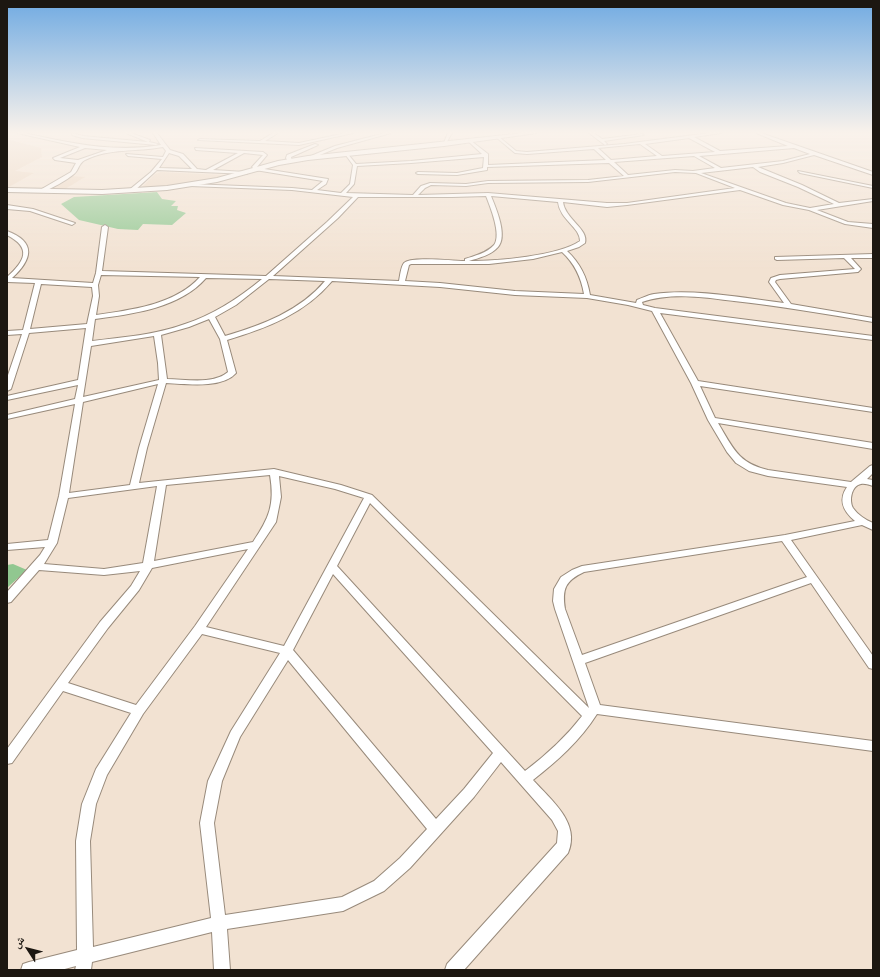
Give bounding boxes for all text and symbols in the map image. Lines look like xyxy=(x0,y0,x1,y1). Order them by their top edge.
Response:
north arrow xyxy=(8,929,48,969)
text: ش xyxy=(8,933,28,951)

